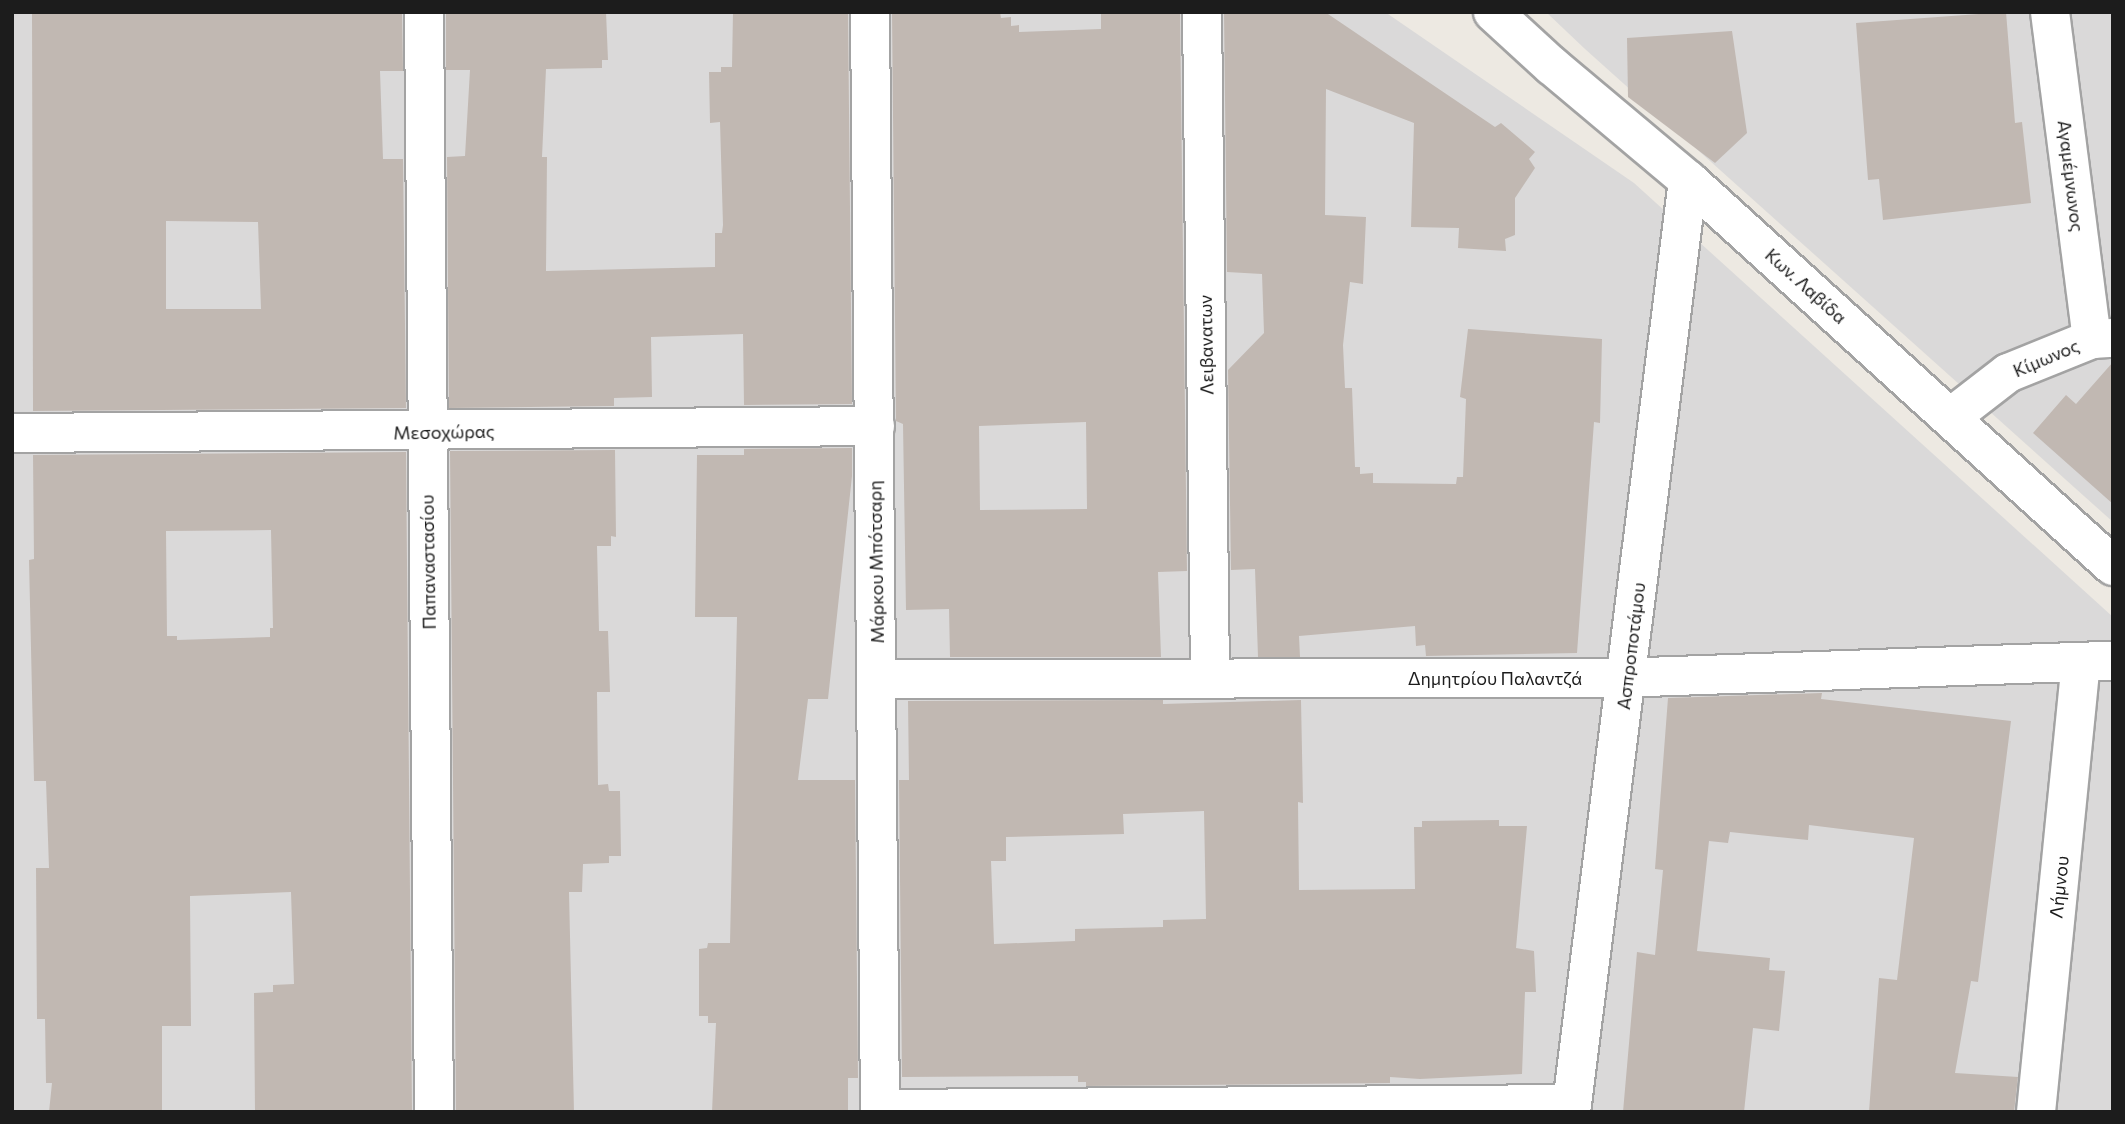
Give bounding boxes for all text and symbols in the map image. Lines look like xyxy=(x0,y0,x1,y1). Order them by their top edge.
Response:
street label: Αγαμέμνωνος xyxy=(2053,119,2089,233)
street label: Κων. Λαβίδα xyxy=(1761,244,1851,328)
street label: Λειβανατων xyxy=(1194,295,1218,395)
street label: Κίμωνος xyxy=(2010,334,2082,382)
street label: Μεσοχώρας xyxy=(393,420,495,444)
street label: Μάρκου Μπότσαρη xyxy=(864,480,888,644)
street label: Παπαναστασίου xyxy=(416,494,440,630)
street label: Ασπροποτάμου xyxy=(1612,581,1650,711)
street label: Δημητρίου Παλαντζά xyxy=(1408,667,1582,689)
street label: Λήμνου xyxy=(2045,855,2073,919)

